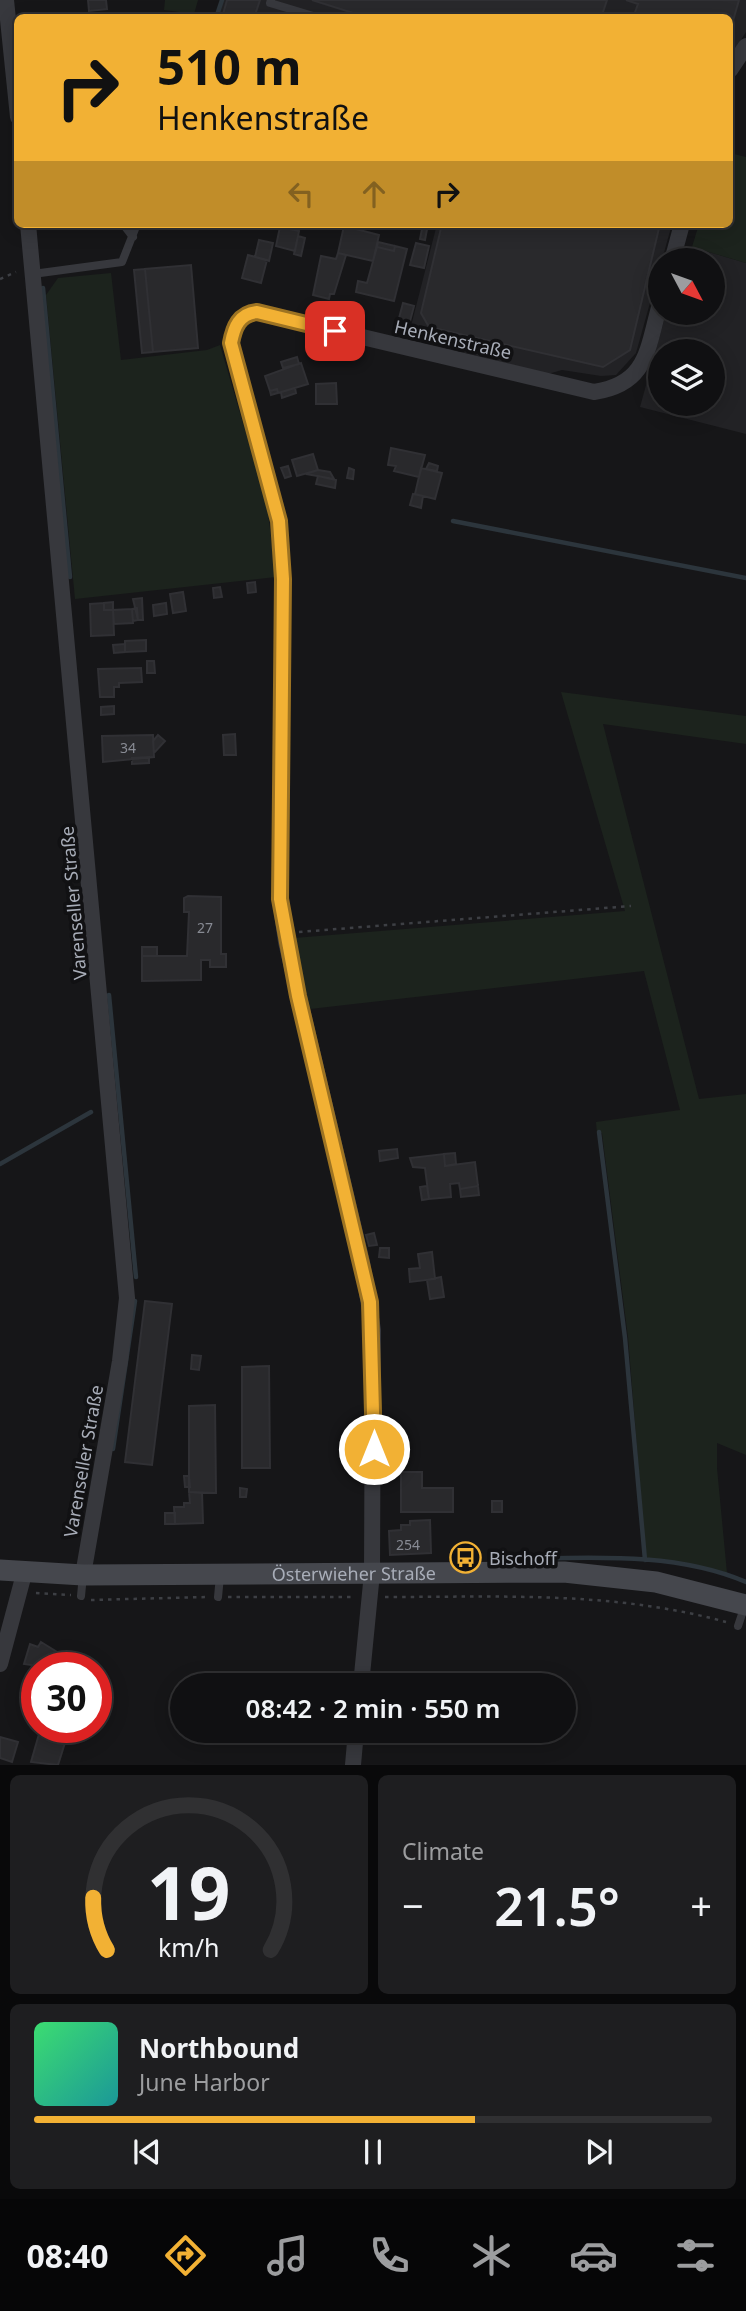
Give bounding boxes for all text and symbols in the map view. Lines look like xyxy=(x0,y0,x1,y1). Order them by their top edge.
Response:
text: 510 m xyxy=(157,33,302,99)
icon: right xyxy=(42,42,133,133)
text: Henkenstraße xyxy=(157,96,369,139)
icon: left xyxy=(282,175,320,213)
icon: ahead xyxy=(355,175,393,213)
icon: right xyxy=(428,175,466,213)
north arrow xyxy=(648,248,724,326)
map controls xyxy=(648,248,725,416)
pin xyxy=(305,301,365,361)
icon: arrive xyxy=(316,312,354,350)
street label: Henkenstraße xyxy=(392,314,514,364)
button: layers xyxy=(648,339,725,416)
house number: 34 xyxy=(120,738,136,757)
street label: Varenseller Straße xyxy=(54,825,92,981)
house number: 27 xyxy=(197,918,213,937)
street label: Varenseller Straße xyxy=(58,1383,108,1539)
position arrow xyxy=(337,1412,411,1486)
house number: 254 xyxy=(396,1535,420,1554)
bus stop icon: Bischoff xyxy=(449,1541,483,1575)
place label: Bischoff xyxy=(489,1546,559,1570)
street label: Österwieher Straße xyxy=(272,1561,436,1586)
speed limit sign: 30 xyxy=(21,1652,112,1743)
text: 08:42 · 2 min · 550 m xyxy=(246,1690,500,1726)
text: Climate xyxy=(402,1835,484,1867)
text: 19 xyxy=(147,1843,231,1942)
text: 21.5° xyxy=(494,1870,620,1941)
text: − xyxy=(402,1879,424,1931)
text: + xyxy=(690,1879,712,1931)
text: km/h xyxy=(158,1930,220,1964)
text: Northbound xyxy=(139,2030,299,2066)
text: June Harbor xyxy=(139,2066,270,2098)
icon: previous xyxy=(128,2133,166,2171)
icon: pause xyxy=(354,2133,392,2171)
icon: next xyxy=(580,2133,618,2171)
icon: directions xyxy=(161,2231,210,2280)
icon: music xyxy=(263,2231,312,2280)
icon: phone xyxy=(365,2231,414,2280)
icon: climate xyxy=(467,2231,516,2280)
icon: car xyxy=(569,2231,618,2280)
icon: filters xyxy=(671,2231,720,2280)
text: 08:40 xyxy=(26,2234,109,2277)

